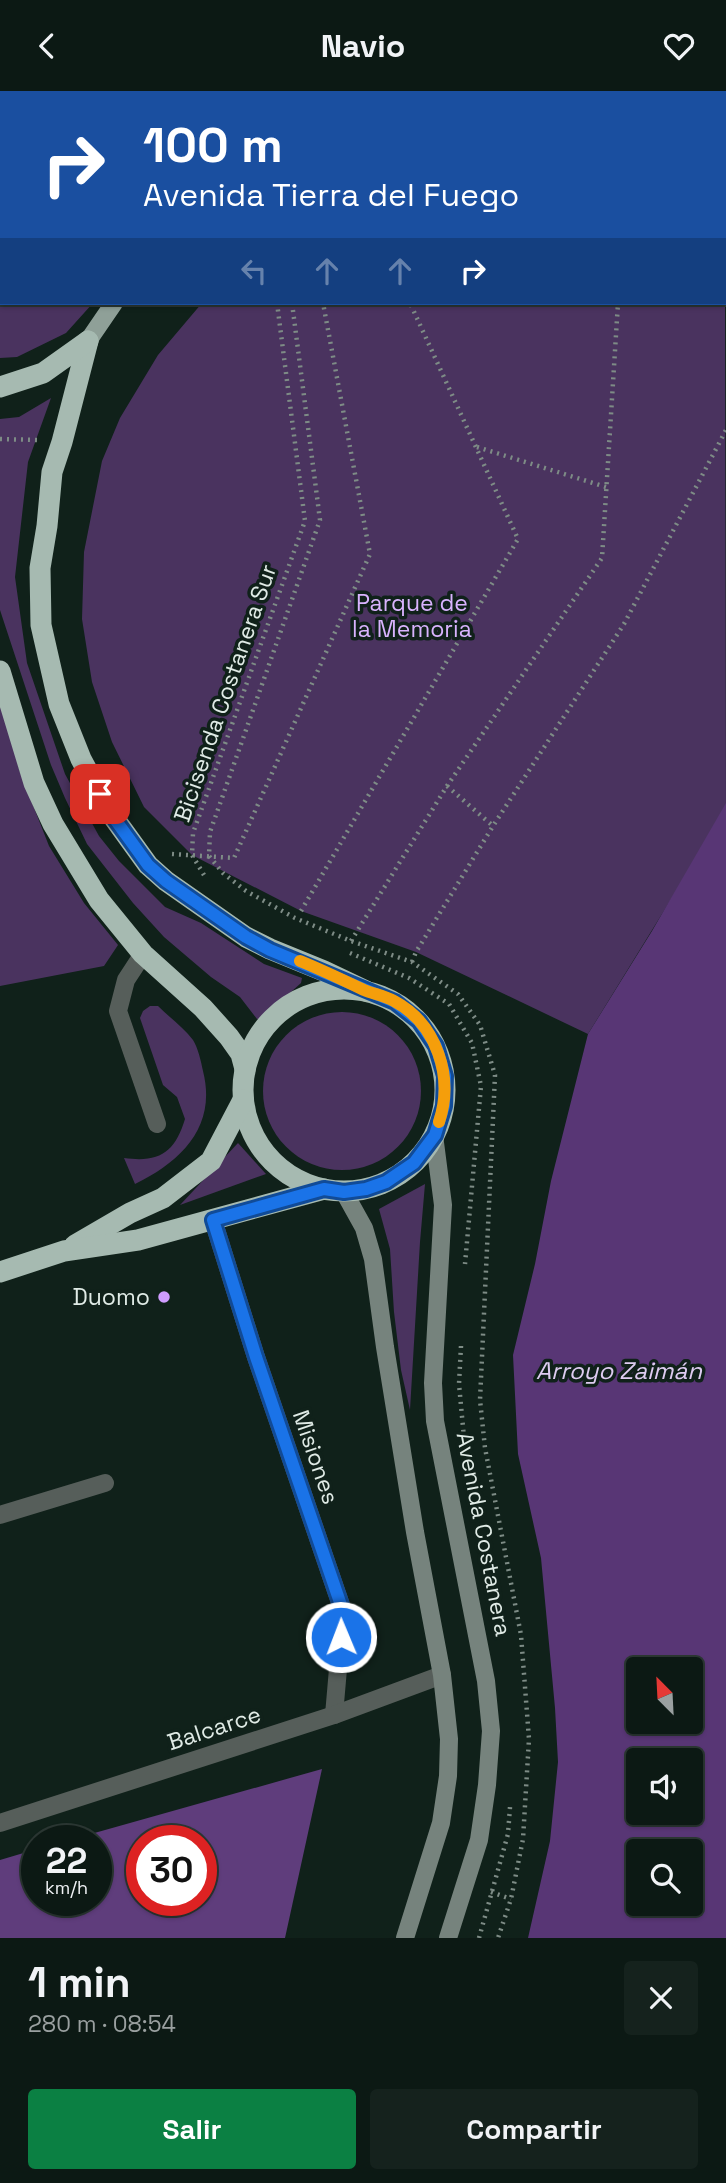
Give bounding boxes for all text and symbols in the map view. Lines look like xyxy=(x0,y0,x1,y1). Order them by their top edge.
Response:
text: Navio xyxy=(321,26,405,66)
icon: back xyxy=(28,27,66,65)
icon: heart xyxy=(660,27,698,65)
text: 100 m xyxy=(143,114,283,176)
icon: right xyxy=(28,119,119,210)
text: Avenida Tierra del Fuego xyxy=(143,175,519,215)
icon: left xyxy=(235,252,273,290)
icon: ahead xyxy=(308,252,346,290)
icon: ahead xyxy=(381,252,419,290)
icon: right xyxy=(454,252,492,290)
street label: Bicisenda Costanera Sur xyxy=(167,560,283,826)
park label: Parque de la Memoria xyxy=(352,588,472,644)
pin xyxy=(70,764,130,824)
icon: arrive xyxy=(81,775,119,813)
place label: Duomo xyxy=(72,1282,150,1312)
marker: Duomo xyxy=(156,1289,172,1305)
water label: Arroyo Zaimán xyxy=(536,1355,703,1386)
street label: Misiones xyxy=(286,1406,346,1508)
street label: Avenida Costanera xyxy=(450,1429,518,1639)
position arrow xyxy=(304,1600,378,1674)
north arrow xyxy=(626,1657,704,1734)
map controls xyxy=(626,1657,703,1916)
street label: Balcarce xyxy=(163,1699,265,1757)
button: sound xyxy=(626,1748,703,1825)
speed limit sign: 30 xyxy=(126,1825,217,1916)
text: 22 xyxy=(46,1839,87,1883)
button: search xyxy=(626,1839,703,1916)
text: km/h xyxy=(45,1876,88,1899)
text: 1 min xyxy=(28,1956,131,2009)
button: close xyxy=(624,1961,698,2035)
text: 280 m · 08:54 xyxy=(28,2009,176,2039)
button: Salir xyxy=(28,2089,356,2169)
button: Compartir xyxy=(370,2089,698,2169)

